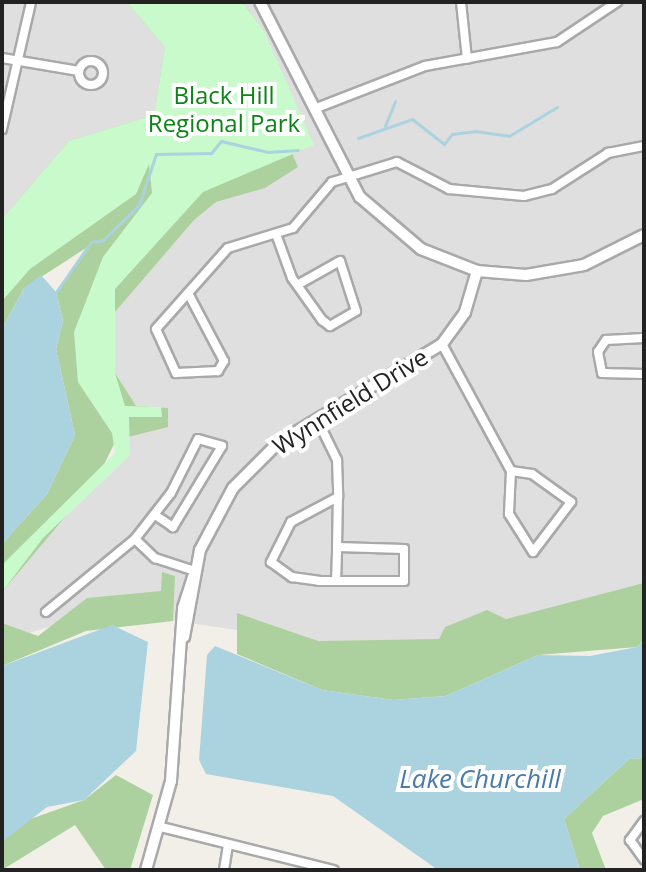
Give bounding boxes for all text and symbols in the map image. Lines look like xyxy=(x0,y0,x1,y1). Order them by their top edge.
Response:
park label: Black Hill Regional Park xyxy=(148,81,300,137)
street label: Wynnfield Drive xyxy=(267,342,433,460)
water label: Lake Churchill xyxy=(399,763,561,795)

